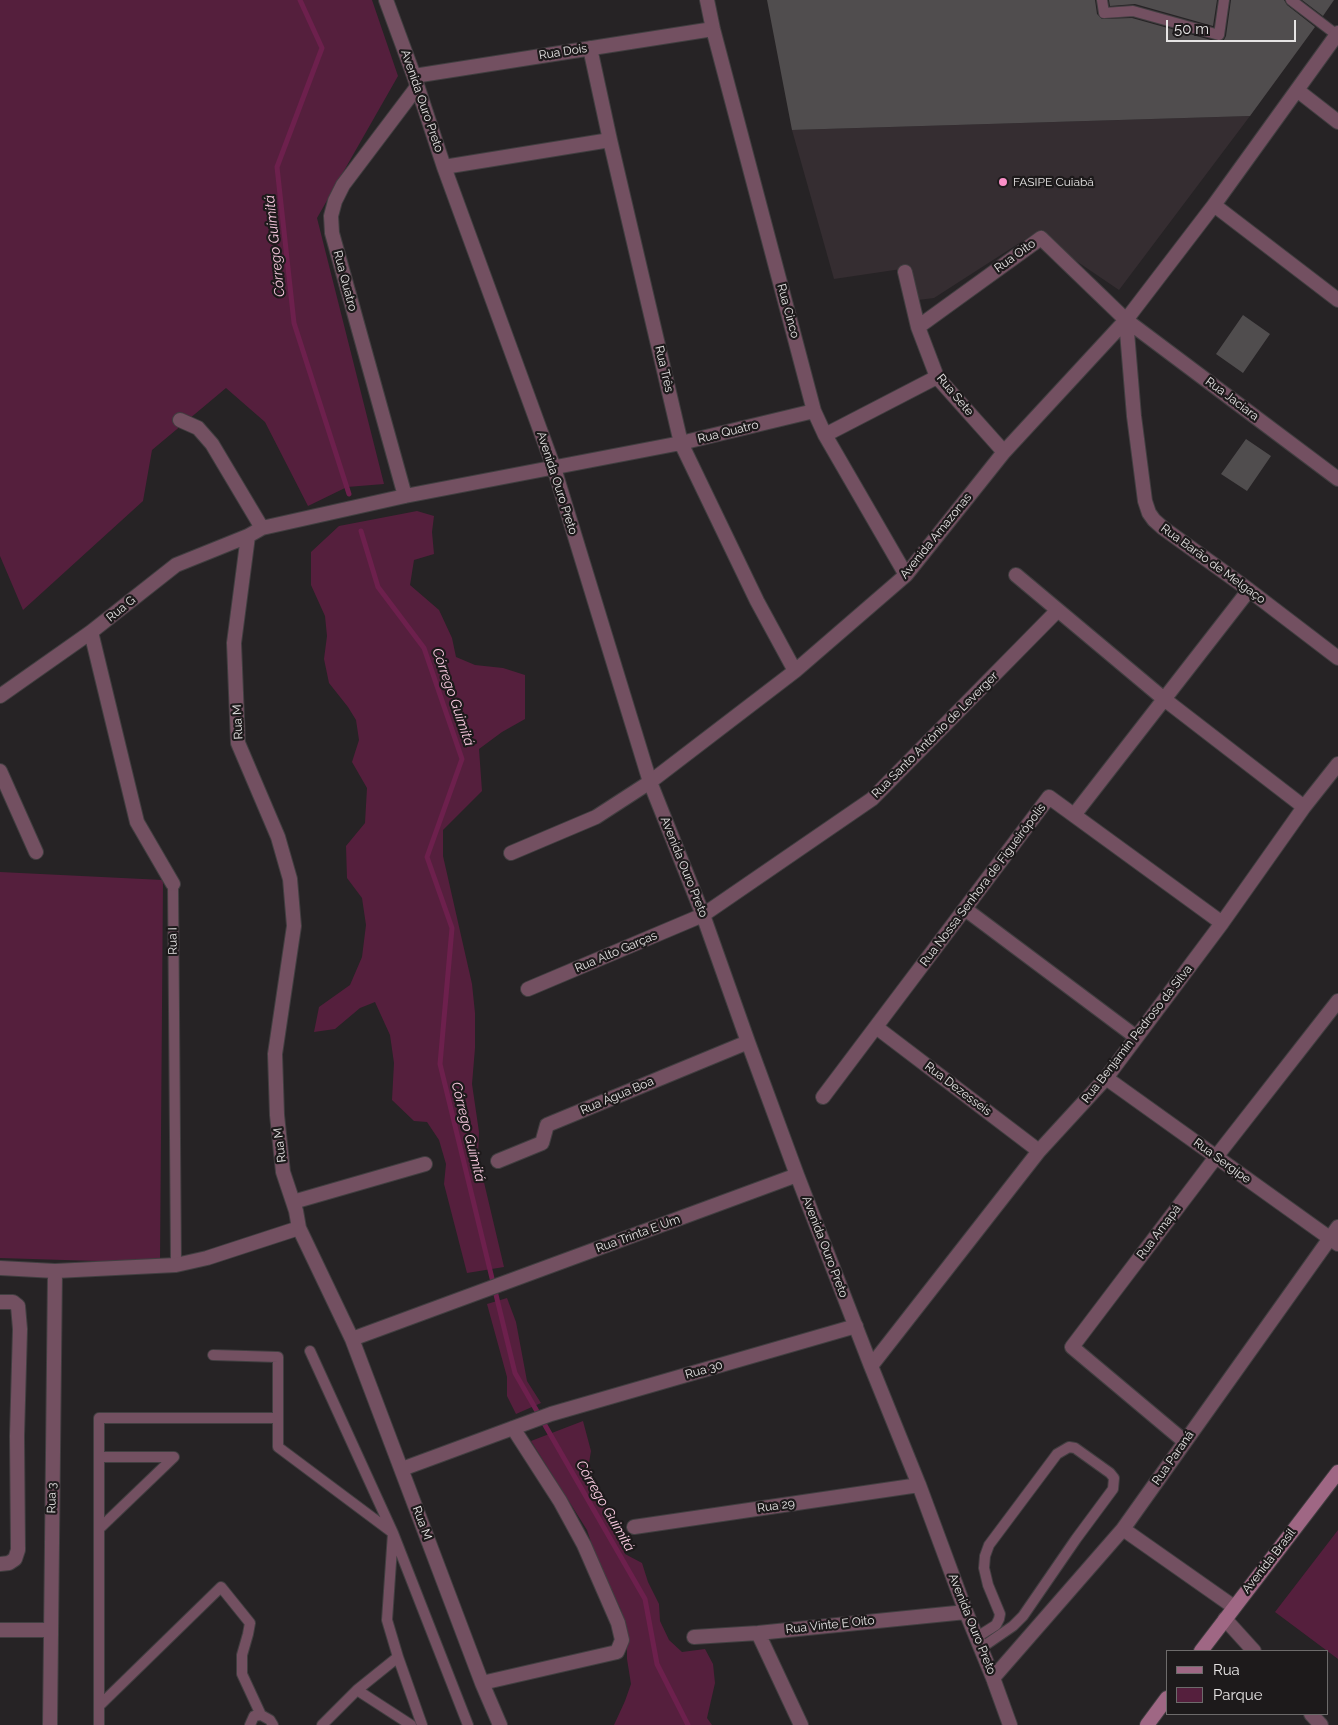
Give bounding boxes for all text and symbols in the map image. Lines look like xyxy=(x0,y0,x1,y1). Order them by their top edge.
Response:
scale bar xyxy=(1168,10,1298,42)
text: 50 m xyxy=(1174,20,1209,38)
street label: Rua Dois xyxy=(538,41,588,63)
street label: Avenida Ouro Preto xyxy=(398,48,446,154)
place label: FASIPE Cuiabá xyxy=(1013,175,1094,189)
marker: FASIPE Cuiabá xyxy=(997,176,1009,188)
water label: Córrego Guimitá xyxy=(261,194,289,298)
street label: Rua Oito xyxy=(992,236,1038,276)
street label: Rua Quatro xyxy=(330,249,360,313)
street label: Rua Cinco xyxy=(774,282,802,340)
street label: Rua Três xyxy=(652,344,676,394)
street label: Rua Sete xyxy=(934,371,976,419)
street label: Rua Jaciara xyxy=(1202,374,1262,424)
street label: Rua Quatro xyxy=(696,417,760,447)
street label: Avenida Ouro Preto xyxy=(534,430,580,536)
street label: Avenida Amazonas xyxy=(897,490,975,582)
street label: Rua Barão de Melgaço xyxy=(1158,521,1268,607)
street label: Rua G xyxy=(104,593,138,625)
water label: Córrego Guimitá xyxy=(428,646,478,748)
street label: Rua Santo Antônio de Leverger xyxy=(869,669,1001,801)
street label: Rua M xyxy=(230,704,246,740)
street label: Rua Nossa Senhora de Figueirópolis xyxy=(917,801,1049,969)
street label: Avenida Ouro Preto xyxy=(657,814,711,920)
street label: Rua I xyxy=(166,927,180,955)
street label: Rua Alto Garças xyxy=(573,928,659,976)
street label: Rua Benjamin Pedroso da Silva xyxy=(1079,962,1195,1106)
street label: Rua Dezesseis xyxy=(922,1059,994,1119)
street label: Rua Água Boa xyxy=(578,1074,656,1118)
water label: Córrego Guimitá xyxy=(447,1080,489,1184)
street label: Rua M xyxy=(271,1127,289,1163)
street label: Rua Sergipe xyxy=(1191,1135,1253,1187)
street label: Avenida Ouro Preto xyxy=(799,1194,851,1300)
street label: Rua Amapá xyxy=(1134,1202,1184,1262)
street label: Rua Trinta E Um xyxy=(594,1212,682,1256)
street label: Rua 30 xyxy=(684,1358,724,1382)
street label: Rua Paraná xyxy=(1149,1428,1197,1488)
water label: Córrego Guimitá xyxy=(572,1457,638,1555)
street label: Rua 3 xyxy=(45,1482,59,1514)
street label: Rua 29 xyxy=(756,1496,796,1516)
street label: Rua M xyxy=(409,1504,435,1542)
street label: Avenida Brasil xyxy=(1239,1526,1299,1596)
street label: Avenida Ouro Preto xyxy=(945,1571,999,1677)
street label: Rua Vinte E Oito xyxy=(785,1613,875,1637)
legend xyxy=(1166,1650,1328,1715)
text: Rua xyxy=(1213,1661,1240,1679)
text: Parque xyxy=(1213,1686,1262,1704)

